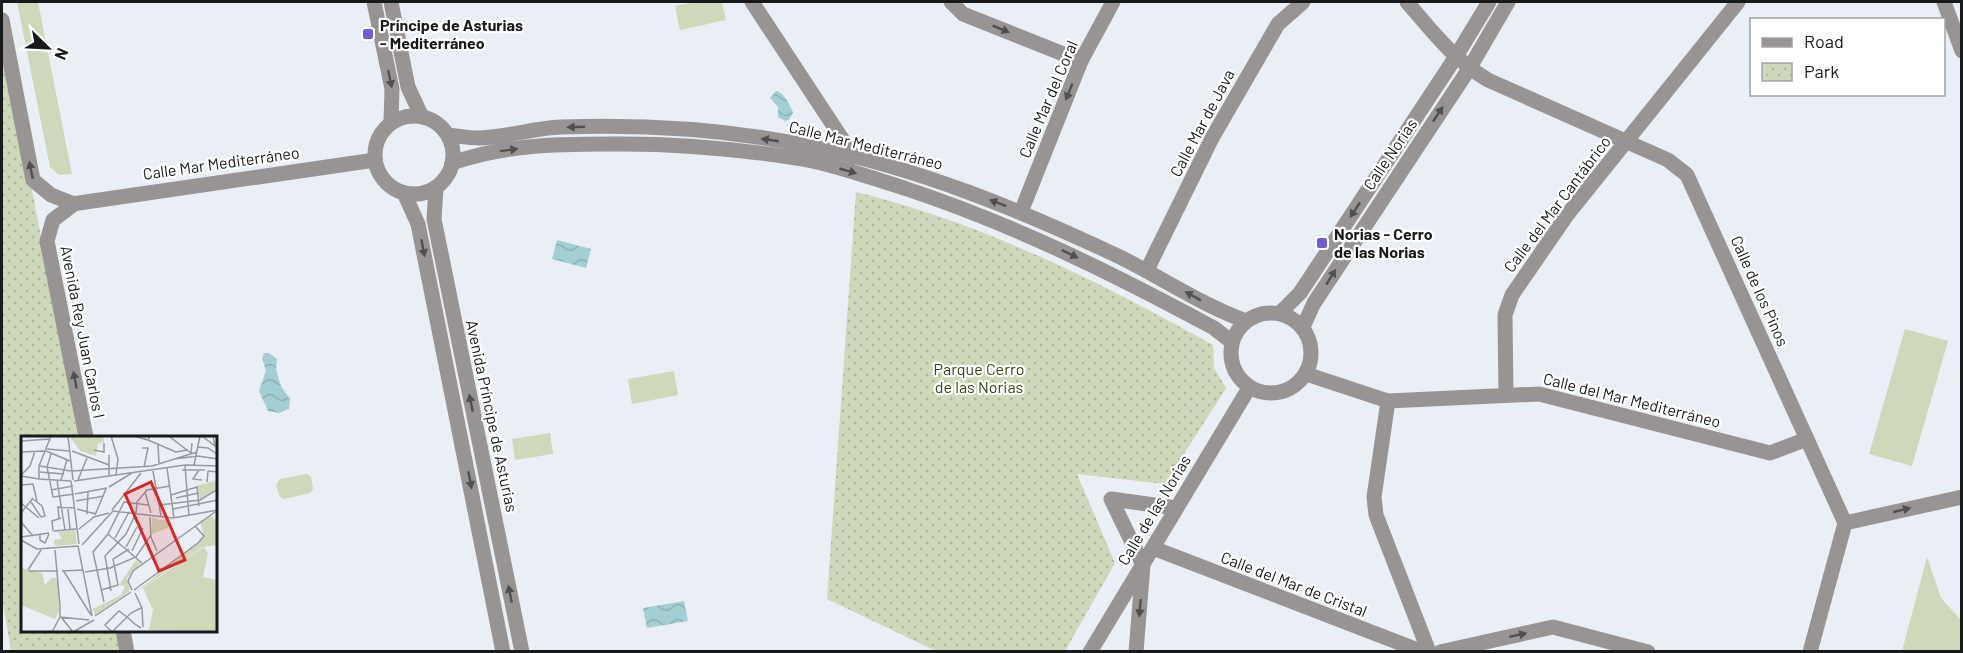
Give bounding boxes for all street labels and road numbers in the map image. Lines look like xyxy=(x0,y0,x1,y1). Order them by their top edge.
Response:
street label: Calle Mar del Coral xyxy=(1014,37,1081,160)
street label: Calle Mar de Java xyxy=(1165,66,1238,180)
street label: Calle Norias xyxy=(1359,114,1420,193)
street label: Calle Mar Mediterráneo xyxy=(787,116,945,173)
street label: Calle del Mar Cantábrico xyxy=(1499,132,1614,276)
street label: Calle Mar Mediterráneo xyxy=(141,142,300,183)
street label: Calle de los Pinos xyxy=(1728,233,1793,349)
street label: Avenida Rey Juan Carlos I xyxy=(57,244,110,420)
street label: Avenida Príncipe de Asturias xyxy=(463,318,522,514)
street label: Calle del Mar Mediterráneo xyxy=(1541,368,1723,431)
street label: Calle de las Norias xyxy=(1113,451,1194,568)
street label: Calle del Mar de Cristal xyxy=(1218,547,1370,620)

